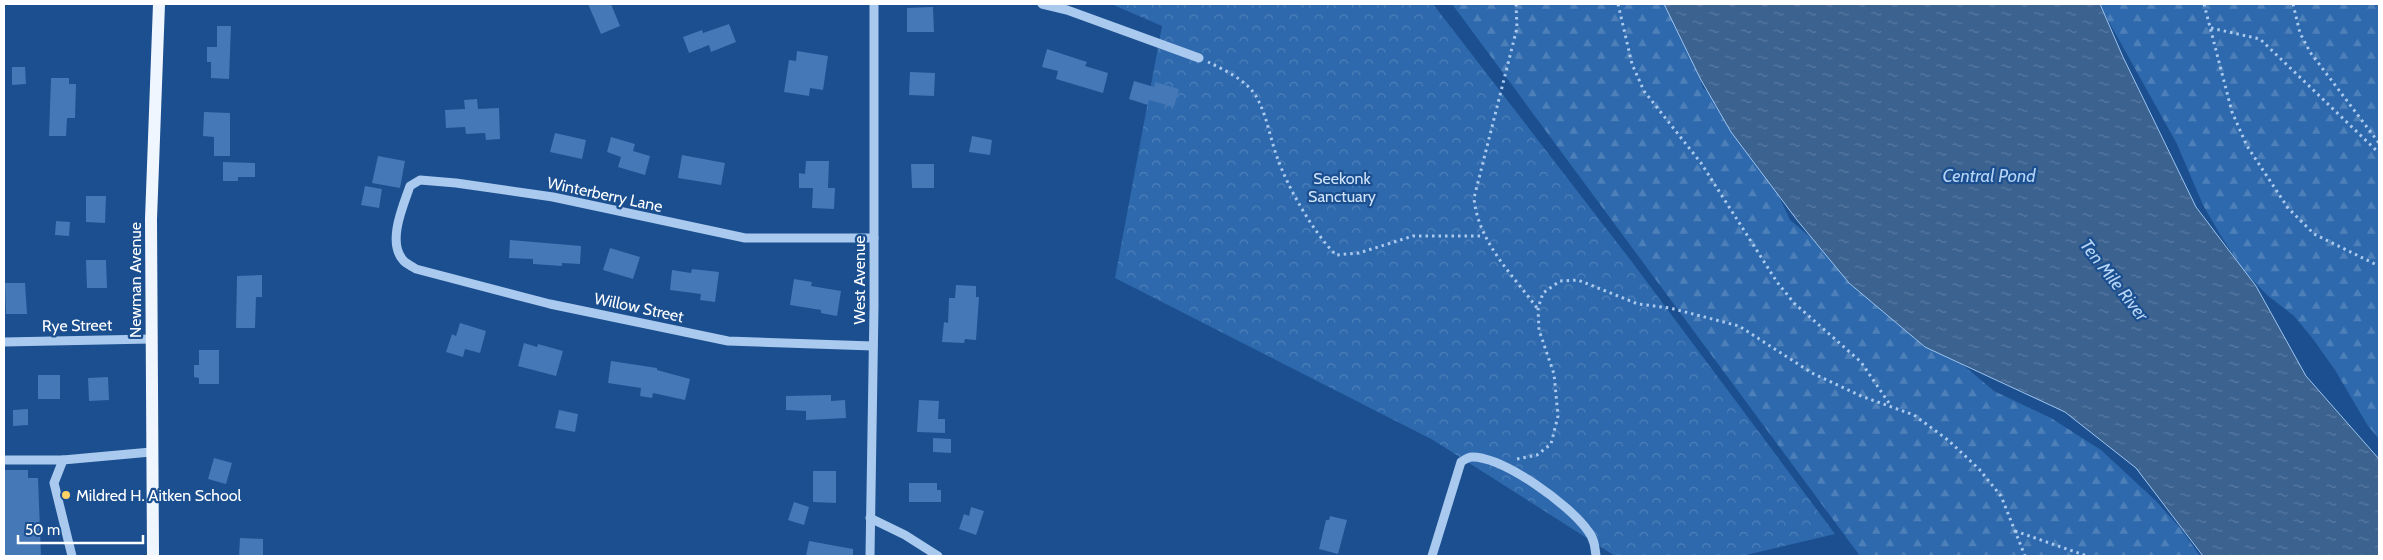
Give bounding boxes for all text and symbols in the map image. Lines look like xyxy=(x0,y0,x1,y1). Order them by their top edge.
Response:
water label: Central Pond xyxy=(1942,165,2036,187)
park label: Seekonk Sanctuary xyxy=(1308,169,1376,206)
street label: Winterberry Lane xyxy=(545,173,664,216)
street label: Newman Avenue xyxy=(126,222,145,338)
street label: West Avenue xyxy=(850,235,869,325)
water label: Ten Mile River xyxy=(2075,235,2154,327)
street label: Willow Street xyxy=(592,289,686,326)
street label: Rye Street xyxy=(42,315,113,336)
place label: Mildred H. Aitken School xyxy=(76,486,242,505)
marker: Mildred H. Aitken School xyxy=(60,489,72,501)
scale bar xyxy=(18,512,142,544)
text: 50 m xyxy=(25,521,60,539)

